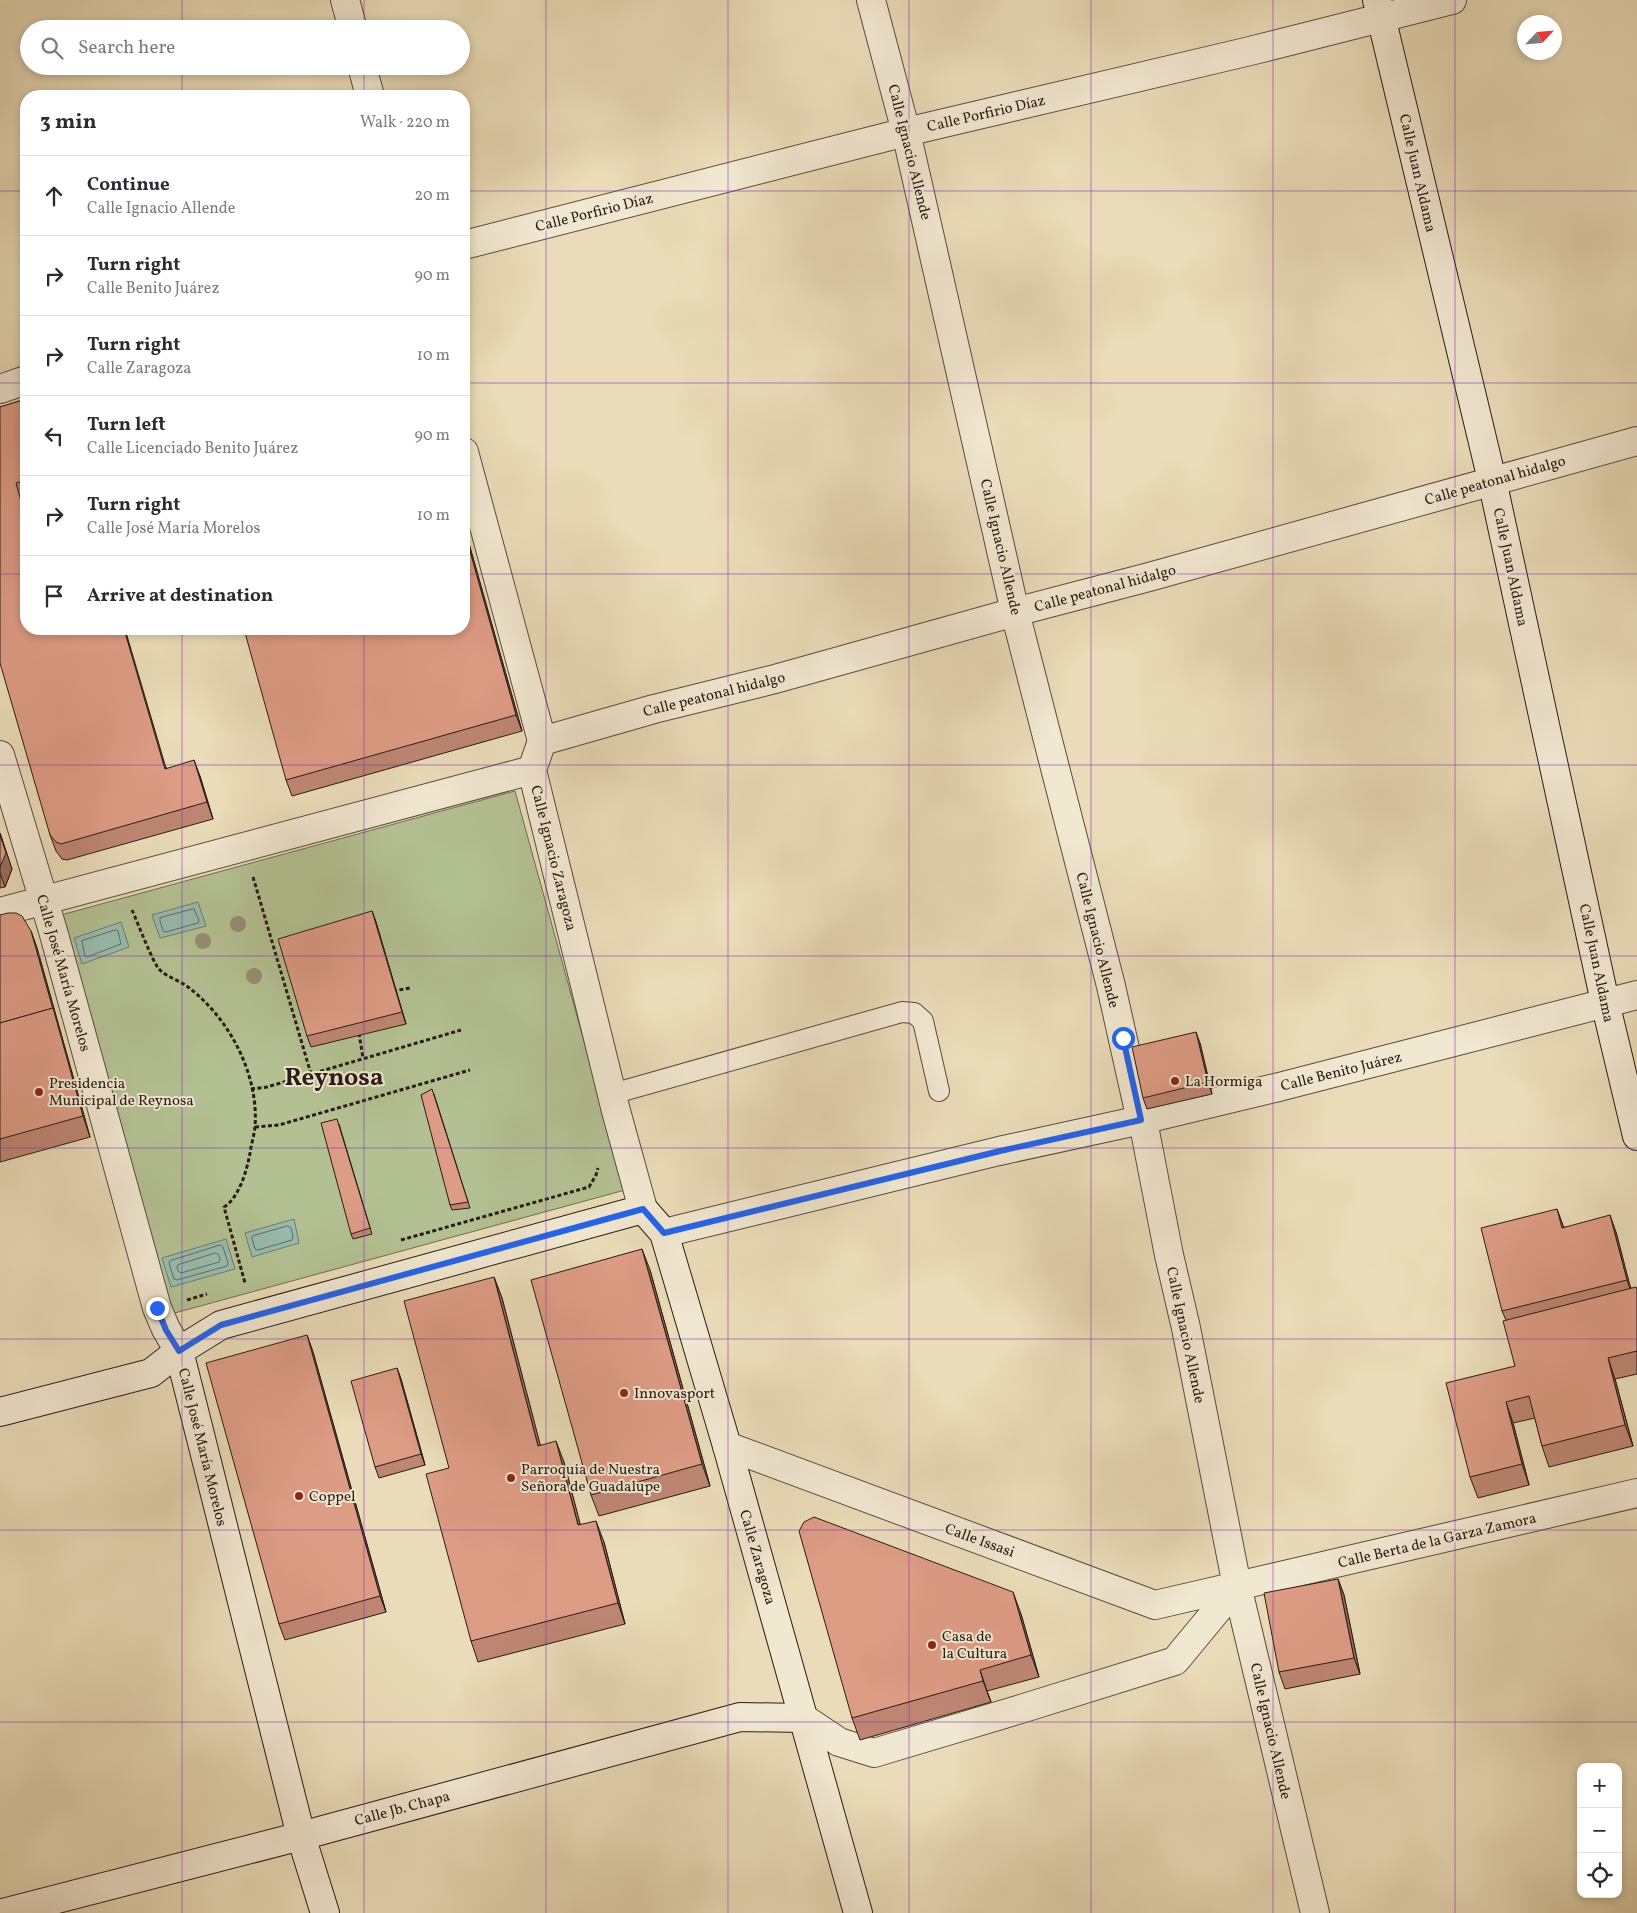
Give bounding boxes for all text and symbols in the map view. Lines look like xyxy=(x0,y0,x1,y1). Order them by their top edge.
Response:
north arrow xyxy=(1517,15,1562,60)
search box xyxy=(20,20,470,75)
icon: search xyxy=(38,34,66,62)
text: Search here xyxy=(78,35,175,61)
street label: Calle Ignacio Allende xyxy=(882,82,936,222)
street label: Calle Porfirio Díaz xyxy=(925,91,1047,138)
text: 3 min xyxy=(40,108,96,137)
text: Walk · 220 m xyxy=(360,112,450,134)
street label: Calle Juan Aldama xyxy=(1393,112,1440,235)
text: Continue xyxy=(87,172,170,198)
icon: ahead xyxy=(40,182,68,210)
text: 20 m xyxy=(415,185,450,207)
street label: Calle Porfirio Díaz xyxy=(533,189,655,238)
text: Calle Ignacio Allende xyxy=(87,198,235,220)
text: Turn right xyxy=(87,252,180,278)
icon: right xyxy=(40,262,68,290)
text: 90 m xyxy=(414,265,450,287)
text: Calle Benito Juárez xyxy=(87,278,219,300)
text: Turn right xyxy=(87,332,180,358)
icon: right xyxy=(40,342,68,370)
text: 10 m xyxy=(417,345,450,367)
text: Calle Zaragoza xyxy=(87,358,191,380)
text: Turn left xyxy=(87,412,166,438)
icon: left xyxy=(40,422,68,450)
text: 90 m xyxy=(414,425,450,447)
text: Calle Licenciado Benito Juárez xyxy=(87,438,298,460)
street label: Calle peatonal hidalgo xyxy=(1422,451,1568,512)
street label: Calle Ignacio Allende xyxy=(974,477,1025,617)
text: Turn right xyxy=(87,492,180,518)
icon: right xyxy=(40,502,68,530)
text: 10 m xyxy=(417,505,450,527)
street label: Calle Juan Aldama xyxy=(1487,506,1532,629)
text: Calle José María Morelos xyxy=(87,518,260,540)
street label: Calle peatonal hidalgo xyxy=(1032,560,1179,618)
icon: arrive xyxy=(40,582,68,610)
text: Arrive at destination xyxy=(87,583,273,609)
street label: Calle peatonal hidalgo xyxy=(641,668,788,723)
street label: Calle Ignacio Zaragoza xyxy=(524,783,581,933)
street label: Calle Ignacio Allende xyxy=(1070,870,1124,1010)
street label: Calle José María Morelos xyxy=(30,892,95,1054)
street label: Calle Juan Aldama xyxy=(1573,902,1618,1025)
route start xyxy=(1112,1027,1135,1050)
street label: Calle Benito Juárez xyxy=(1279,1047,1404,1098)
district label: Reynosa xyxy=(284,1061,384,1096)
place label: La Hormiga xyxy=(1185,1072,1262,1093)
place label: Presidencia Municipal de Reynosa xyxy=(49,1074,194,1112)
marker: La Hormiga xyxy=(1169,1075,1181,1087)
marker: Presidencia Municipal de Reynosa xyxy=(33,1086,45,1098)
street label: Calle Ignacio Allende xyxy=(1160,1265,1209,1406)
route end xyxy=(146,1297,169,1320)
street label: Calle José María Morelos xyxy=(172,1366,231,1529)
place label: Innovasport xyxy=(634,1384,715,1405)
marker: Innovasport xyxy=(618,1387,630,1399)
place label: Parroquia de Nuestra Señora de Guadalupe xyxy=(521,1460,660,1498)
marker: Parroquia de Nuestra Señora de Guadalupe xyxy=(505,1472,517,1484)
place label: Coppel xyxy=(309,1487,356,1508)
marker: Coppel xyxy=(293,1490,305,1502)
street label: Calle Zaragoza xyxy=(733,1508,780,1607)
street label: Calle Berta de la Garza Zamora xyxy=(1336,1508,1539,1575)
street label: Calle Issasi xyxy=(942,1519,1017,1564)
place label: Casa de la Cultura xyxy=(942,1627,1007,1665)
marker: Casa de la Cultura xyxy=(926,1639,938,1651)
street label: Calle Ignacio Allende xyxy=(1244,1661,1295,1801)
map controls xyxy=(1577,1763,1622,1898)
button: + xyxy=(1577,1763,1622,1808)
street label: Calle Jb. Chapa xyxy=(352,1787,453,1832)
button: − xyxy=(1577,1808,1622,1853)
button: locate xyxy=(1577,1853,1622,1898)

